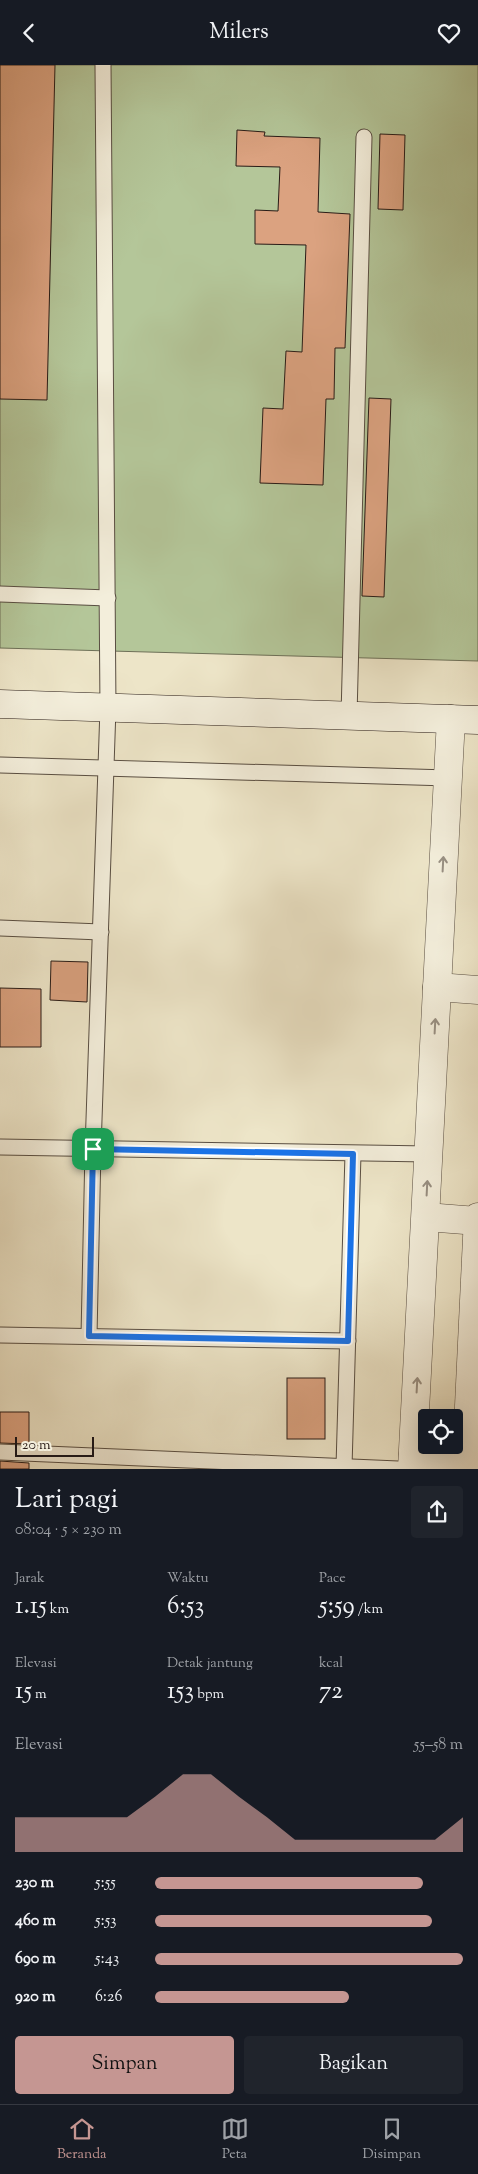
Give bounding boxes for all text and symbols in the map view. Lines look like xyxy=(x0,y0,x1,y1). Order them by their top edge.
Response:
text: Milers xyxy=(209,17,269,49)
icon: back xyxy=(15,19,43,47)
icon: heart xyxy=(435,19,463,47)
one-way arrow xyxy=(439,856,448,872)
one-way arrow xyxy=(431,1018,440,1034)
pin xyxy=(72,1128,114,1170)
icon: arrive xyxy=(79,1135,107,1163)
one-way arrow xyxy=(422,1180,432,1196)
one-way arrow xyxy=(412,1378,421,1394)
map controls xyxy=(418,1409,463,1454)
button: locate xyxy=(418,1409,463,1454)
scale bar xyxy=(15,1434,94,1457)
text: 20 m xyxy=(22,1436,51,1456)
text: Lari pagi xyxy=(15,1480,119,1520)
button: share xyxy=(411,1486,463,1538)
text: 08:04 · 5 × 230 m xyxy=(15,1519,122,1542)
text: Jarak xyxy=(15,1569,45,1589)
text: Waktu xyxy=(167,1569,209,1589)
text: Pace xyxy=(319,1569,346,1589)
text: 1.15 xyxy=(15,1589,47,1625)
text: 6:53 xyxy=(167,1589,204,1625)
text: 5:59 xyxy=(319,1589,355,1625)
text: km xyxy=(47,1600,69,1620)
text: /km xyxy=(355,1600,383,1620)
text: Elevasi xyxy=(15,1654,57,1674)
text: Detak jantung xyxy=(167,1654,253,1674)
text: kcal xyxy=(319,1654,343,1674)
text: 15 xyxy=(15,1674,32,1710)
text: 153 xyxy=(167,1674,194,1710)
text: 72 xyxy=(319,1674,343,1710)
text: m xyxy=(32,1685,47,1705)
text: bpm xyxy=(194,1685,224,1705)
text: Elevasi xyxy=(15,1734,63,1757)
text: 55–58 m xyxy=(414,1734,463,1757)
text: 230 m xyxy=(15,1872,54,1895)
text: 5:55 xyxy=(95,1872,116,1895)
text: 460 m xyxy=(15,1910,56,1933)
text: 5:53 xyxy=(95,1910,117,1933)
text: 690 m xyxy=(15,1948,56,1971)
text: 5:43 xyxy=(95,1948,119,1971)
text: 920 m xyxy=(15,1986,55,2009)
text: 6:26 xyxy=(95,1986,122,2009)
button: Simpan xyxy=(15,2036,234,2094)
button: Bagikan xyxy=(244,2036,463,2094)
tab: Beranda xyxy=(57,2115,107,2165)
tab: Peta xyxy=(221,2115,249,2165)
tab: Disimpan xyxy=(363,2115,421,2165)

